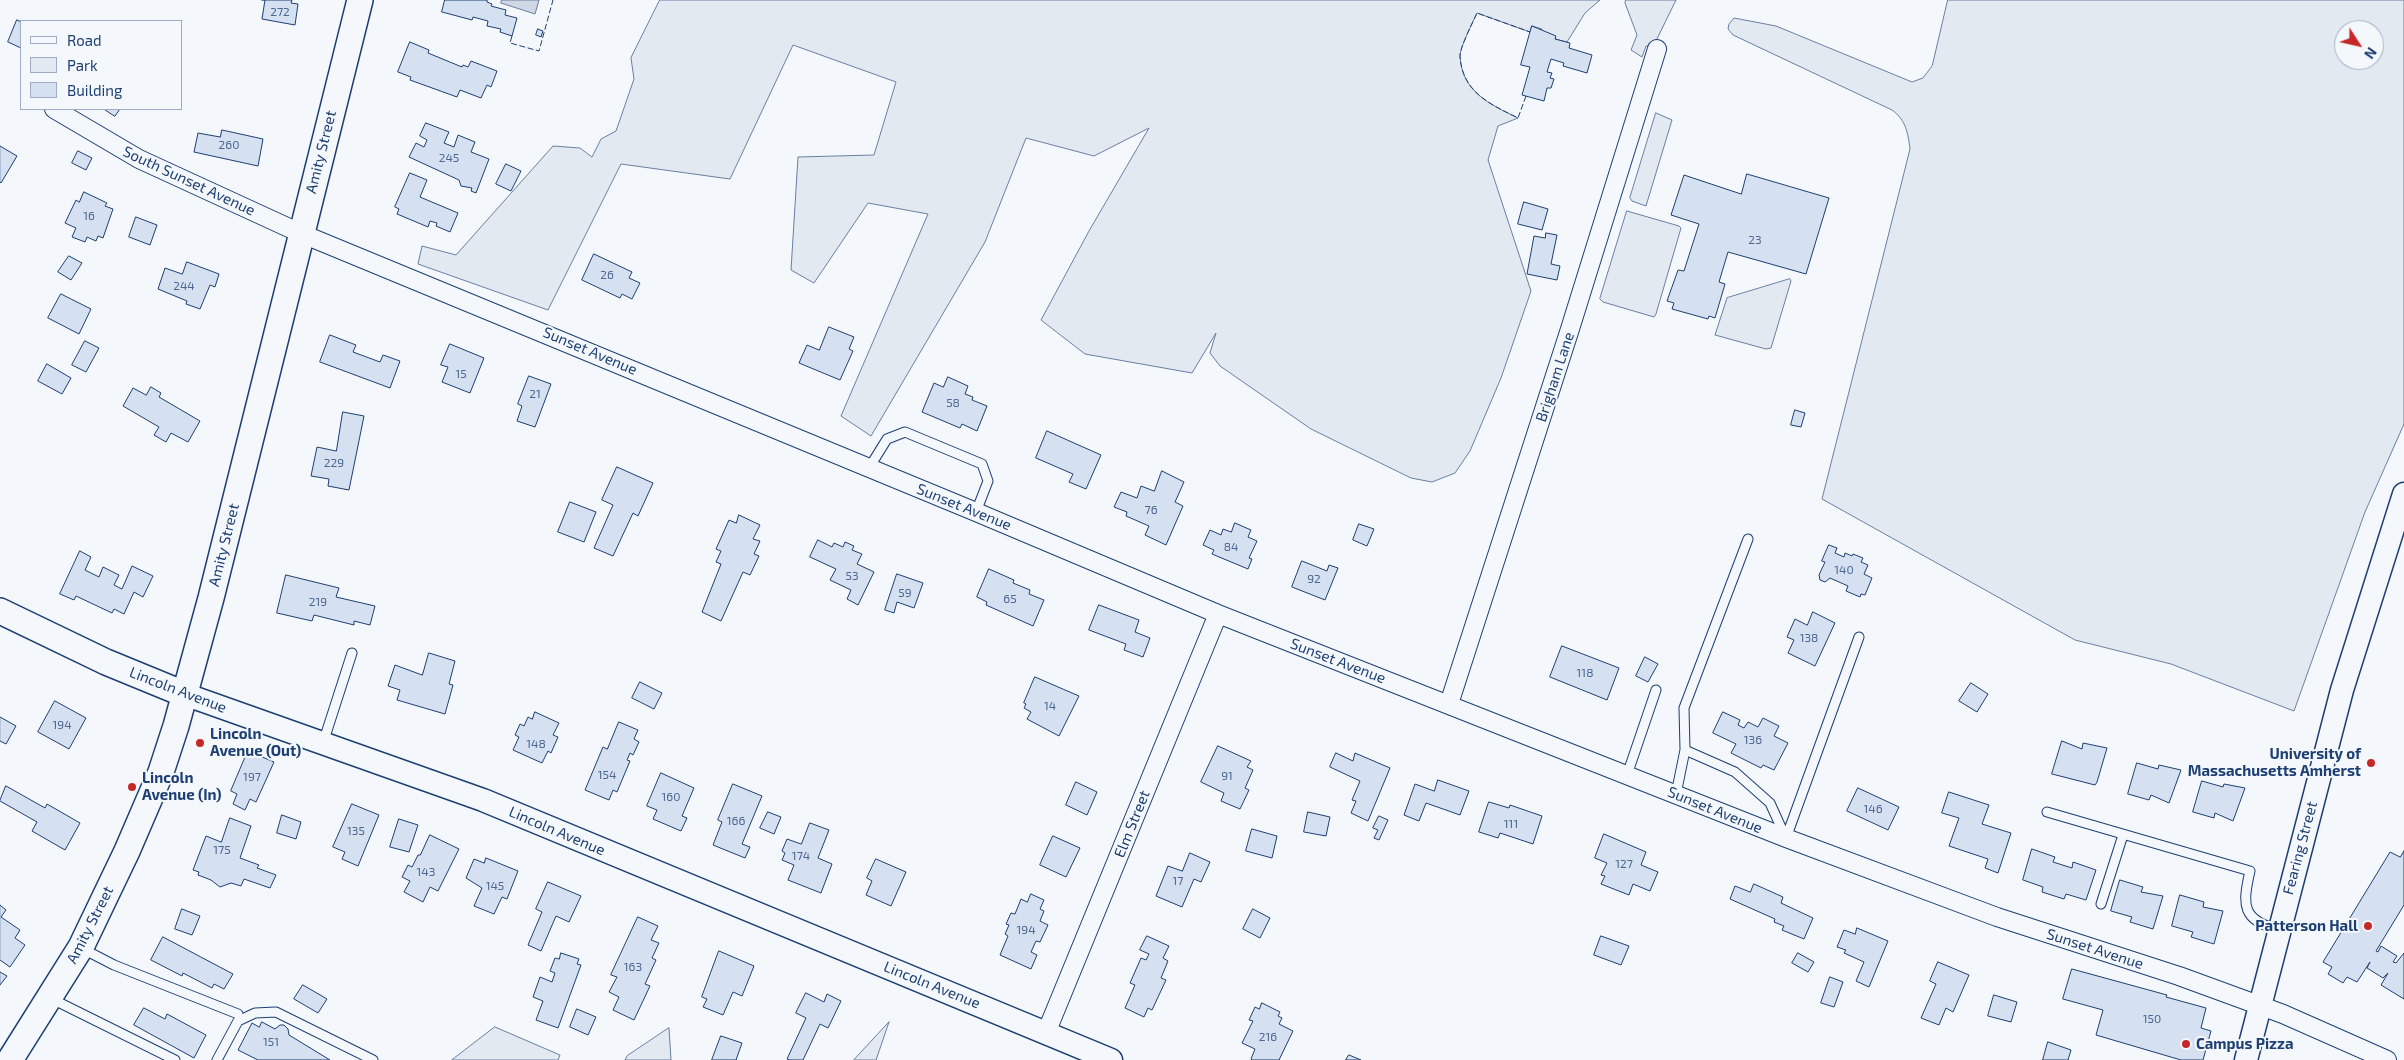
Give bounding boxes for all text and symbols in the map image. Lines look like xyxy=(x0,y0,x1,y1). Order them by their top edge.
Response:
house number: 272 xyxy=(270,5,290,19)
legend xyxy=(20,20,182,110)
north arrow xyxy=(2334,20,2384,70)
text: Road xyxy=(67,31,102,49)
text: N xyxy=(2361,44,2381,62)
text: Park xyxy=(67,56,98,74)
text: Building xyxy=(67,81,122,99)
street label: Amity Street xyxy=(302,109,340,195)
house number: 260 xyxy=(219,138,239,152)
street label: South Sunset Avenue xyxy=(120,142,258,220)
house number: 245 xyxy=(439,151,459,165)
house number: 16 xyxy=(83,209,95,223)
house number: 23 xyxy=(1748,233,1762,247)
house number: 26 xyxy=(600,268,614,282)
house number: 244 xyxy=(173,279,195,293)
street label: Sunset Avenue xyxy=(540,323,640,379)
street label: Brigham Lane xyxy=(1532,330,1578,424)
house number: 15 xyxy=(455,367,467,381)
house number: 21 xyxy=(529,387,541,401)
house number: 58 xyxy=(946,396,960,410)
house number: 229 xyxy=(324,456,344,470)
street label: Sunset Avenue xyxy=(914,480,1014,534)
street label: Amity Street xyxy=(205,502,243,588)
house number: 76 xyxy=(1144,503,1158,517)
house number: 84 xyxy=(1224,540,1238,554)
house number: 140 xyxy=(1834,563,1854,577)
house number: 53 xyxy=(845,569,859,583)
house number: 92 xyxy=(1307,572,1321,586)
house number: 59 xyxy=(898,586,912,600)
house number: 65 xyxy=(1003,592,1017,606)
house number: 219 xyxy=(309,595,327,609)
house number: 138 xyxy=(1800,631,1818,645)
street label: Sunset Avenue xyxy=(1288,635,1388,687)
street label: Lincoln Avenue xyxy=(127,663,229,717)
house number: 118 xyxy=(1577,666,1593,680)
house number: 14 xyxy=(1044,699,1056,713)
house number: 194 xyxy=(52,718,72,732)
place label: Lincoln Avenue (Out) xyxy=(210,725,301,760)
house number: 136 xyxy=(1744,733,1762,747)
marker: Lincoln Avenue (Out) xyxy=(194,737,206,749)
house number: 148 xyxy=(526,737,546,751)
place label: University of Massachusetts Amherst xyxy=(2188,745,2361,780)
marker: University of Massachusetts Amherst xyxy=(2365,757,2377,769)
house number: 154 xyxy=(598,768,616,782)
place label: Lincoln Avenue (In) xyxy=(142,769,222,804)
house number: 91 xyxy=(1221,769,1233,783)
house number: 197 xyxy=(243,770,261,784)
marker: Lincoln Avenue (In) xyxy=(126,781,138,793)
street label: Sunset Avenue xyxy=(1665,783,1765,837)
street label: Elm Street xyxy=(1110,788,1154,860)
house number: 160 xyxy=(662,790,680,804)
street label: Fearing Street xyxy=(2279,799,2321,897)
house number: 146 xyxy=(1863,802,1883,816)
street label: Lincoln Avenue xyxy=(506,803,608,859)
house number: 166 xyxy=(727,814,745,828)
house number: 111 xyxy=(1504,817,1518,831)
house number: 135 xyxy=(347,824,365,838)
house number: 175 xyxy=(213,843,231,857)
house number: 174 xyxy=(792,849,810,863)
house number: 127 xyxy=(1615,857,1633,871)
house number: 143 xyxy=(417,865,435,879)
house number: 17 xyxy=(1173,874,1183,888)
house number: 145 xyxy=(486,879,504,893)
street label: Amity Street xyxy=(63,883,117,967)
place label: Patterson Hall xyxy=(2255,917,2358,935)
marker: Patterson Hall xyxy=(2362,920,2374,932)
house number: 194 xyxy=(1016,923,1036,937)
street label: Sunset Avenue xyxy=(2044,925,2146,973)
street label: Lincoln Avenue xyxy=(881,957,983,1013)
house number: 163 xyxy=(624,960,642,974)
house number: 150 xyxy=(2143,1012,2161,1026)
house number: 216 xyxy=(1259,1030,1277,1044)
house number: 151 xyxy=(263,1035,279,1049)
place label: Campus Pizza xyxy=(2196,1035,2293,1053)
marker: Campus Pizza xyxy=(2180,1038,2192,1050)

